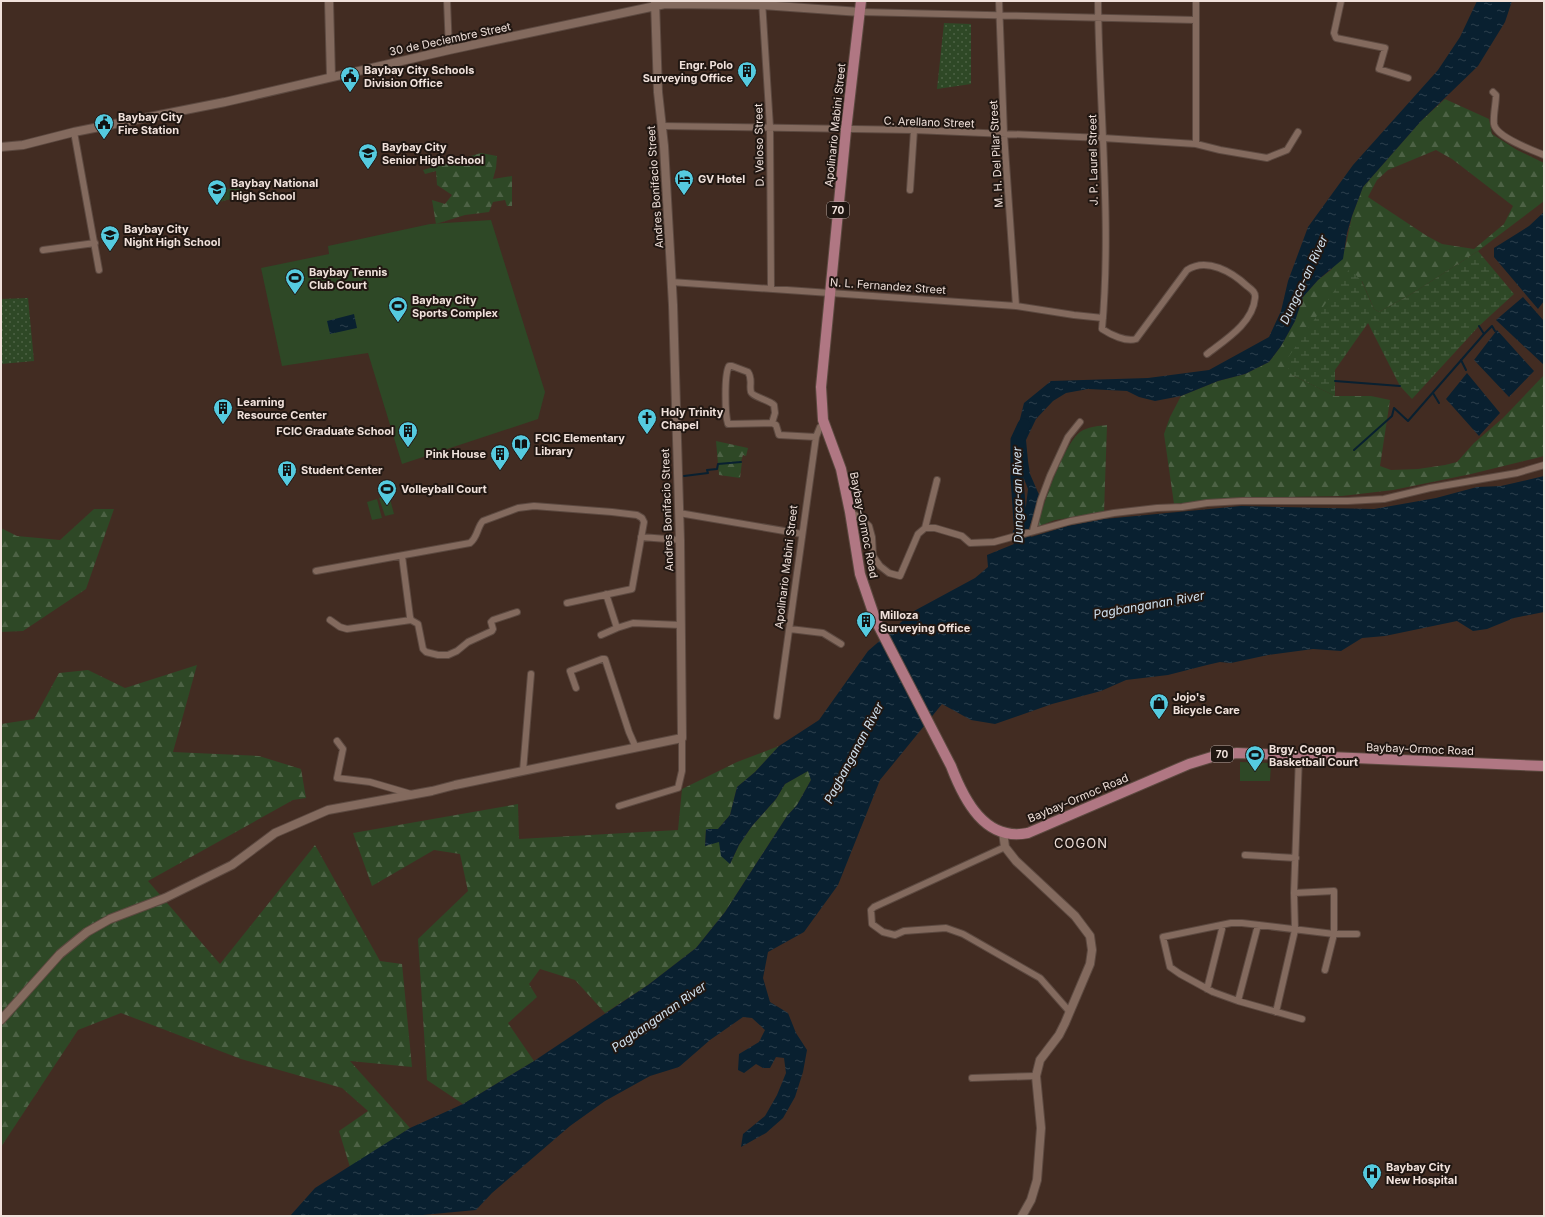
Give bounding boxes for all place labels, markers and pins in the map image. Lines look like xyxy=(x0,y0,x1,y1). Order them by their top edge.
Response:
place label: Engr. Polo Surveying Office xyxy=(643,58,733,85)
building icon: Engr. Polo Surveying Office xyxy=(736,60,758,88)
place label: Baybay City Schools Division Office xyxy=(364,63,474,90)
public building icon: Baybay City Schools Division Office xyxy=(339,65,361,93)
place label: Baybay City Fire Station xyxy=(118,110,183,137)
public building icon: Baybay City Fire Station xyxy=(93,112,115,140)
place label: Baybay City Senior High School xyxy=(382,140,484,167)
school or university icon: Baybay City Senior High School xyxy=(357,142,379,170)
hotel icon: GV Hotel xyxy=(673,168,695,196)
place label: GV Hotel xyxy=(698,172,745,186)
place label: Baybay National High School xyxy=(231,176,318,203)
school or university icon: Baybay National High School xyxy=(206,178,228,206)
place label: Baybay City Night High School xyxy=(124,222,220,249)
school or university icon: Baybay City Night High School xyxy=(99,224,121,252)
place label: Baybay Tennis Club Court xyxy=(309,265,387,292)
sports icon: Baybay Tennis Club Court xyxy=(284,267,306,295)
place label: Baybay City Sports Complex xyxy=(412,293,498,320)
sports icon: Baybay City Sports Complex xyxy=(387,295,409,323)
place label: Learning Resource Center xyxy=(237,395,327,422)
building icon: Learning Resource Center xyxy=(212,397,234,425)
place label: Holy Trinity Chapel xyxy=(661,405,724,432)
church icon: Holy Trinity Chapel xyxy=(636,407,658,435)
building icon: FCIC Graduate School xyxy=(397,420,419,448)
place label: FCIC Graduate School xyxy=(276,424,394,438)
place label: FCIC Elementary Library xyxy=(535,431,625,458)
library icon: FCIC Elementary Library xyxy=(510,433,532,461)
building icon: Pink House xyxy=(489,443,511,471)
place label: Pink House xyxy=(426,447,486,461)
building icon: Student Center xyxy=(276,459,298,487)
place label: Student Center xyxy=(301,463,383,477)
sports icon: Volleyball Court xyxy=(376,478,398,506)
place label: Volleyball Court xyxy=(401,482,487,496)
place label: Milloza Surveying Office xyxy=(880,608,971,635)
building icon: Milloza Surveying Office xyxy=(855,610,877,638)
place label: Jojo's Bicycle Care xyxy=(1173,690,1240,717)
shop icon: Jojo's Bicycle Care xyxy=(1148,692,1170,720)
place label: Brgy. Cogon Basketball Court xyxy=(1269,742,1358,769)
sports icon: Brgy. Cogon Basketball Court xyxy=(1244,744,1266,772)
place label: Baybay City New Hospital xyxy=(1386,1160,1457,1187)
hospital icon: Baybay City New Hospital xyxy=(1361,1162,1383,1190)

